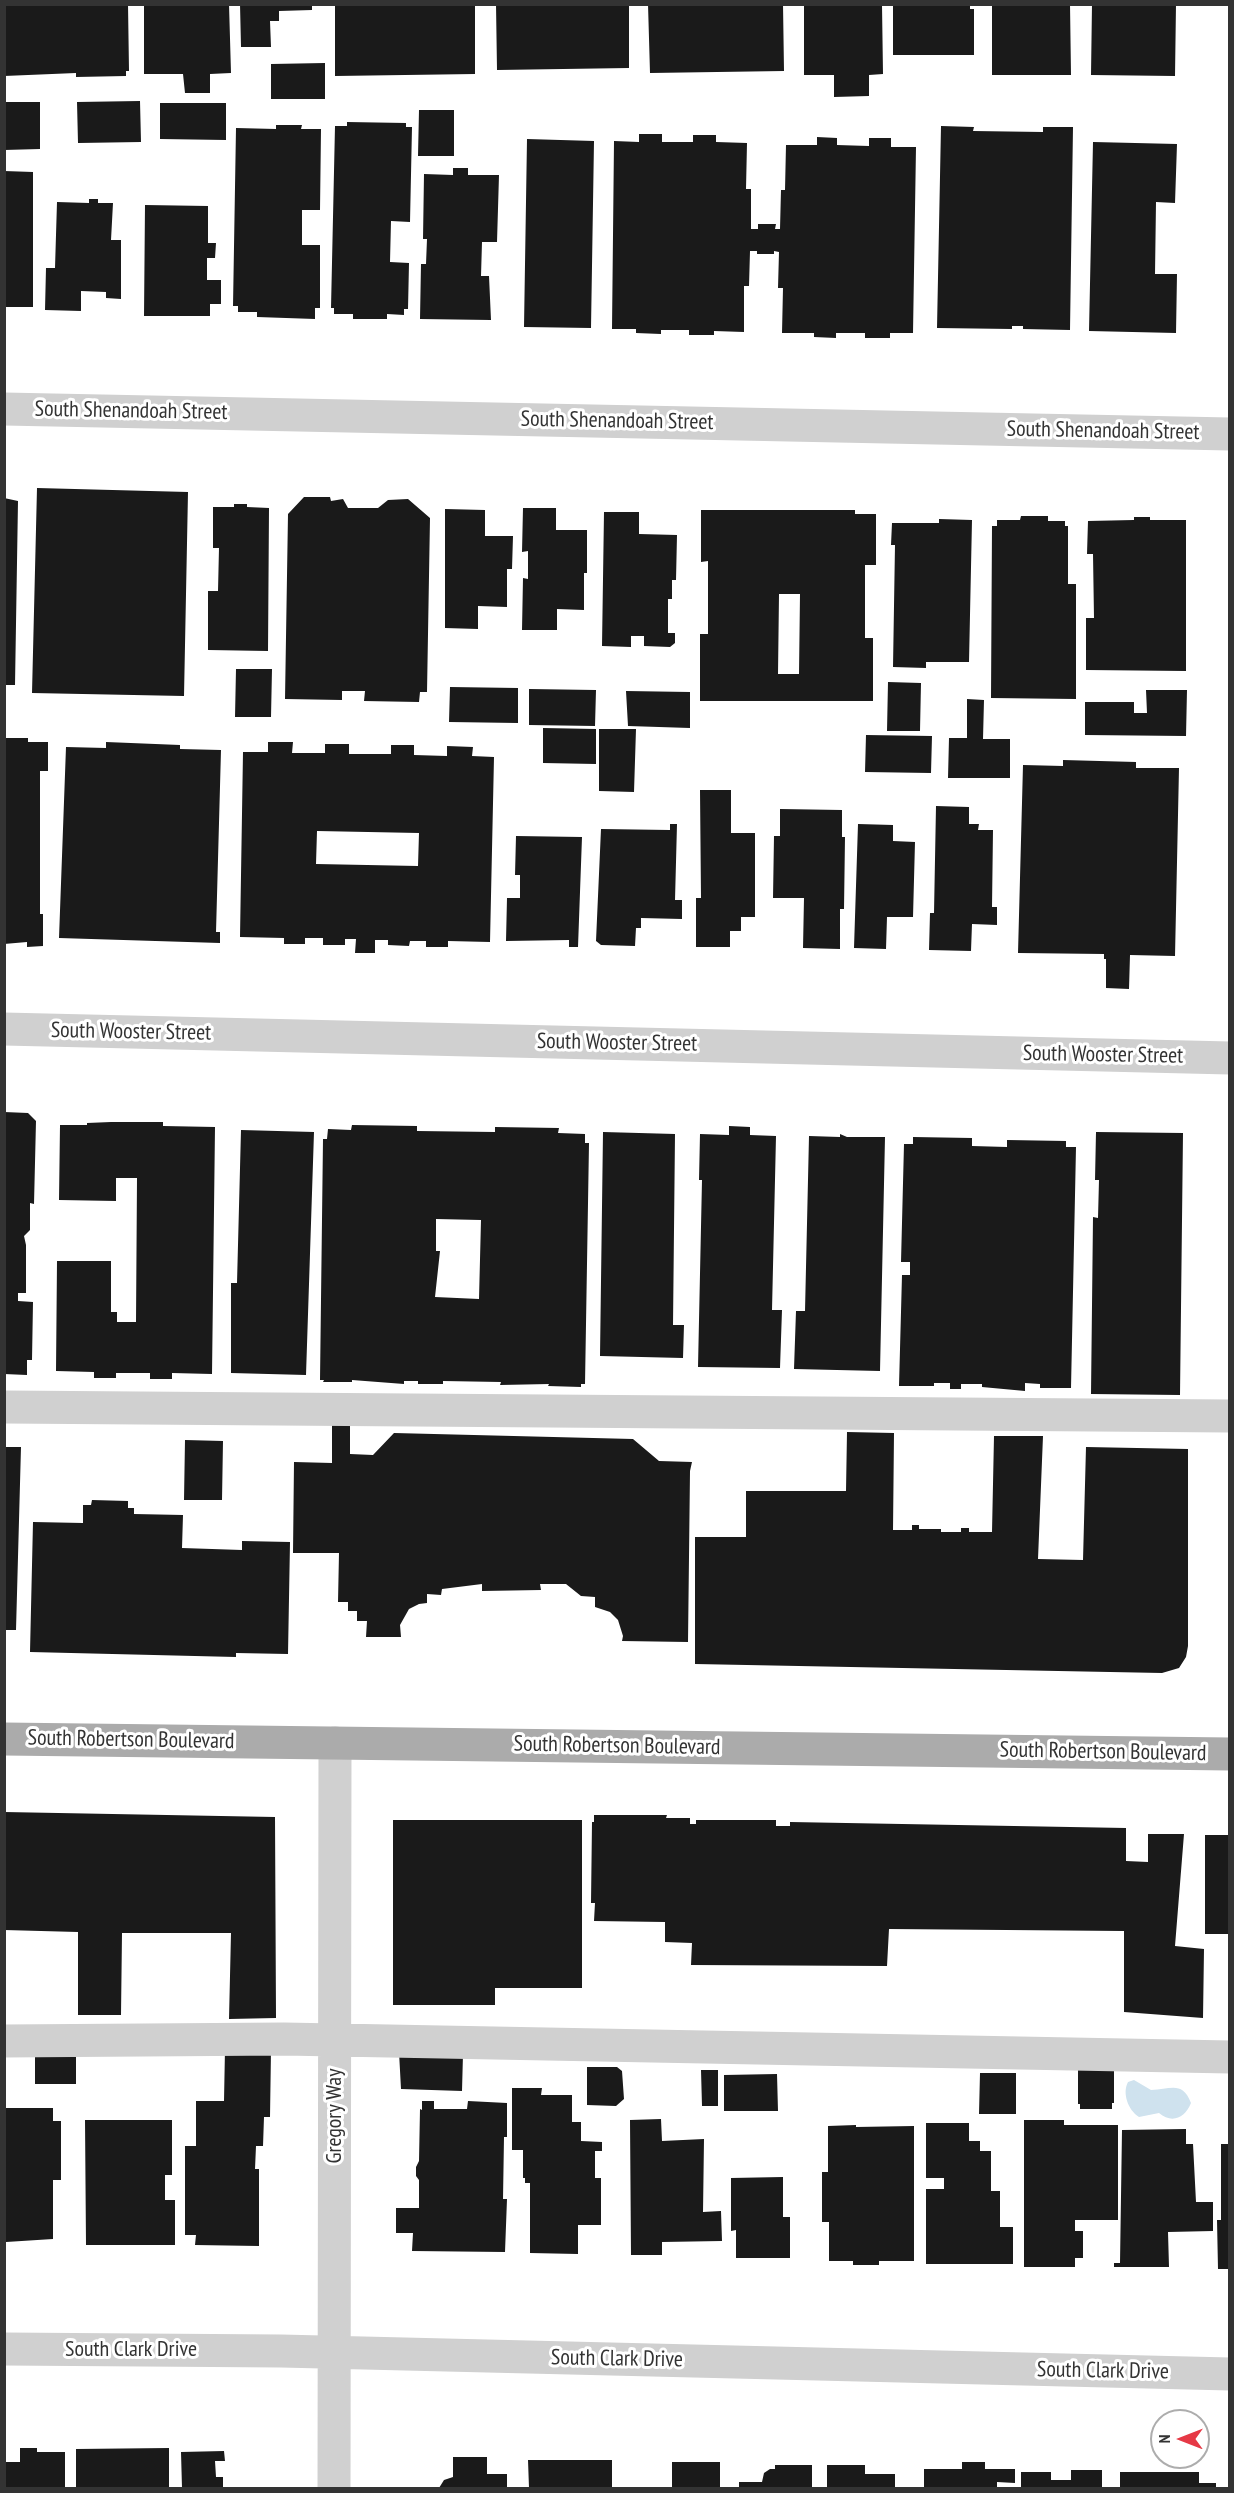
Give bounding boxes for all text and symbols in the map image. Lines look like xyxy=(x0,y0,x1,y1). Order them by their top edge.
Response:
street label: South Shenandoah Street xyxy=(34,396,228,426)
street label: South Shenandoah Street xyxy=(520,406,714,436)
street label: South Shenandoah Street xyxy=(1006,416,1200,446)
street label: South Wooster Street xyxy=(51,1017,211,1047)
street label: South Wooster Street xyxy=(537,1028,697,1058)
street label: South Wooster Street xyxy=(1023,1040,1183,1070)
street label: South Robertson Boulevard xyxy=(27,1725,235,1755)
street label: South Robertson Boulevard xyxy=(513,1731,721,1761)
street label: South Robertson Boulevard xyxy=(999,1737,1207,1767)
street label: Gregory Way xyxy=(322,2069,348,2163)
street label: South Clark Drive xyxy=(65,2337,197,2363)
street label: South Clark Drive xyxy=(551,2345,683,2373)
street label: South Clark Drive xyxy=(1037,2357,1169,2385)
north arrow xyxy=(1150,2409,1210,2469)
text: N xyxy=(1154,2435,1174,2443)

